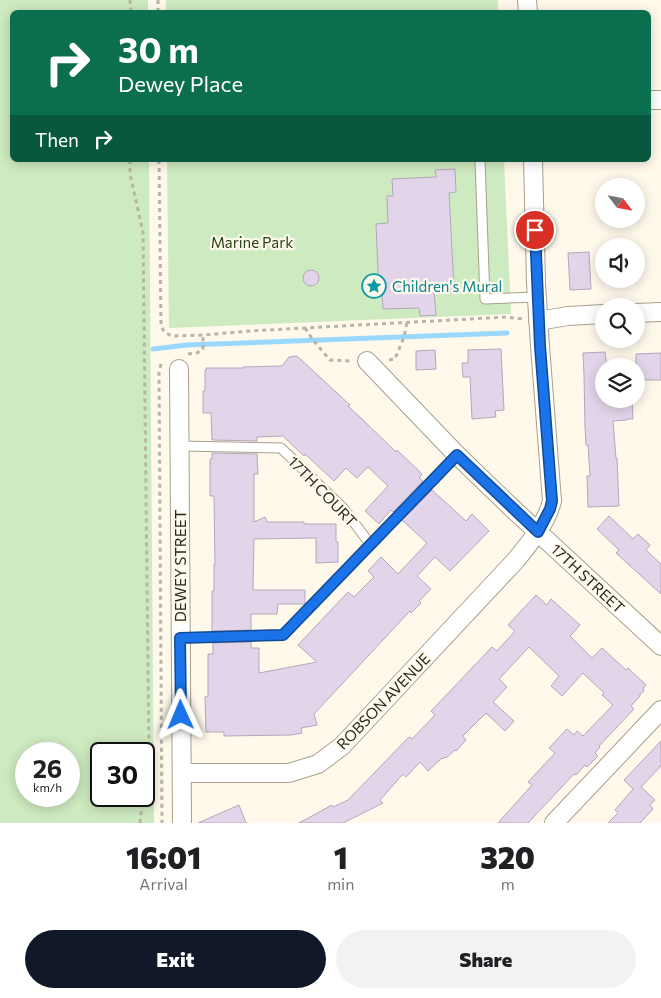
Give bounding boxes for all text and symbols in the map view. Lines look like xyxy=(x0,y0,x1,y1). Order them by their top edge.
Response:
text: 30 m xyxy=(118,27,199,70)
icon: right xyxy=(35,30,100,95)
text: Dewey Place xyxy=(118,70,243,97)
icon: right xyxy=(89,125,117,153)
text: Then xyxy=(35,128,79,151)
north arrow xyxy=(595,178,645,228)
map controls xyxy=(595,178,645,408)
pin xyxy=(514,209,556,251)
icon: arrive xyxy=(521,216,549,244)
park label: Marine Park xyxy=(211,233,293,251)
button: sound xyxy=(595,238,645,288)
place icon: Children's Mural xyxy=(361,273,387,299)
place label: Children's Mural xyxy=(392,277,502,295)
button: search xyxy=(595,298,645,348)
button: layers xyxy=(595,358,645,408)
street label: 17TH COURT xyxy=(285,452,361,530)
street label: DEWEY STREET xyxy=(171,509,189,622)
street label: 17TH STREET xyxy=(548,539,629,617)
street label: ROBSON AVENUE xyxy=(333,649,434,753)
position arrow xyxy=(154,688,206,740)
speed limit sign: 30 xyxy=(90,742,155,807)
text: 26 xyxy=(33,753,62,783)
text: km/h xyxy=(33,780,62,794)
text: 16:01 xyxy=(126,838,201,875)
text: 1 xyxy=(334,838,348,875)
text: 320 xyxy=(480,838,535,875)
text: Arrival xyxy=(139,874,188,893)
text: min xyxy=(327,874,354,893)
text: m xyxy=(501,874,515,893)
button: Exit xyxy=(25,930,326,988)
button: Share xyxy=(336,930,636,988)

